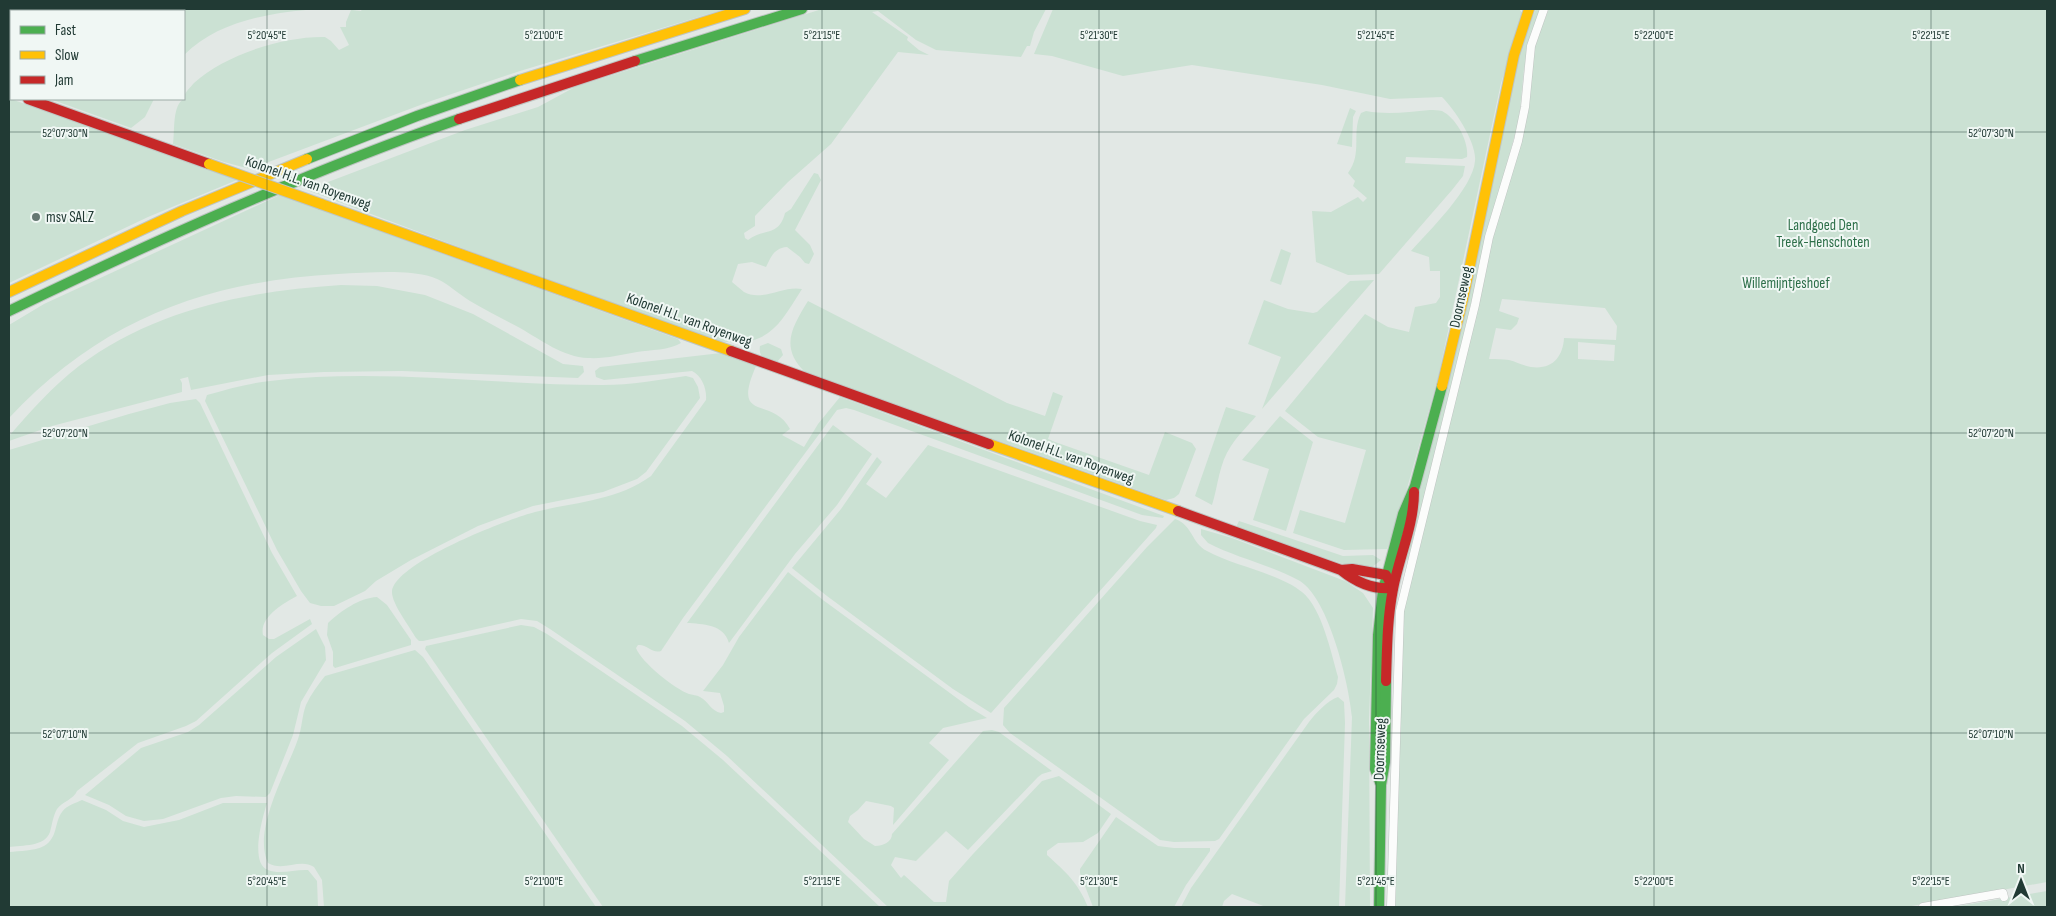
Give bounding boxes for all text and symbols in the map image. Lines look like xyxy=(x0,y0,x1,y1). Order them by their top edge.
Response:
legend xyxy=(10,10,185,100)
text: Fast xyxy=(55,21,77,40)
text: 5°20'45"E xyxy=(248,28,286,43)
text: 5°21'00"E xyxy=(525,28,563,43)
text: 5°21'15"E xyxy=(804,28,840,43)
text: 5°21'30"E xyxy=(1080,28,1118,43)
text: 5°21'45"E xyxy=(1357,28,1395,43)
text: 5°22'00"E xyxy=(1634,28,1674,43)
text: 5°22'15"E xyxy=(1912,28,1950,43)
text: Slow xyxy=(55,46,79,65)
text: Jam xyxy=(54,71,73,90)
text: 52°07'30"N xyxy=(42,126,88,141)
text: 52°07'30"N xyxy=(1968,126,2014,141)
street label: Kolonel H.L. van Royenweg xyxy=(243,151,373,215)
place label: msv SALZ xyxy=(46,208,94,227)
marker: msv SALZ xyxy=(30,211,42,223)
park label: Landgoed Den Treek-Henschoten xyxy=(1776,216,1870,252)
street label: Doornseweg xyxy=(1445,265,1477,329)
park label: Willemijntjeshoef xyxy=(1742,274,1830,293)
street label: Kolonel H.L. van Royenweg xyxy=(624,288,754,352)
street label: Kolonel H.L. van Royenweg xyxy=(1006,425,1136,489)
text: 52°07'20"N xyxy=(42,426,88,441)
text: 52°07'20"N xyxy=(1968,426,2014,441)
street label: Doornseweg xyxy=(1369,718,1391,780)
text: 52°07'10"N xyxy=(43,727,87,742)
text: 52°07'10"N xyxy=(1969,727,2013,742)
north arrow xyxy=(1996,856,2046,906)
text: N xyxy=(2017,860,2025,877)
text: 5°20'45"E xyxy=(248,874,286,889)
text: 5°21'00"E xyxy=(525,874,563,889)
text: 5°21'15"E xyxy=(804,874,840,889)
text: 5°21'30"E xyxy=(1080,874,1118,889)
text: 5°21'45"E xyxy=(1357,874,1395,889)
text: 5°22'00"E xyxy=(1634,874,1674,889)
text: 5°22'15"E xyxy=(1912,874,1950,889)

